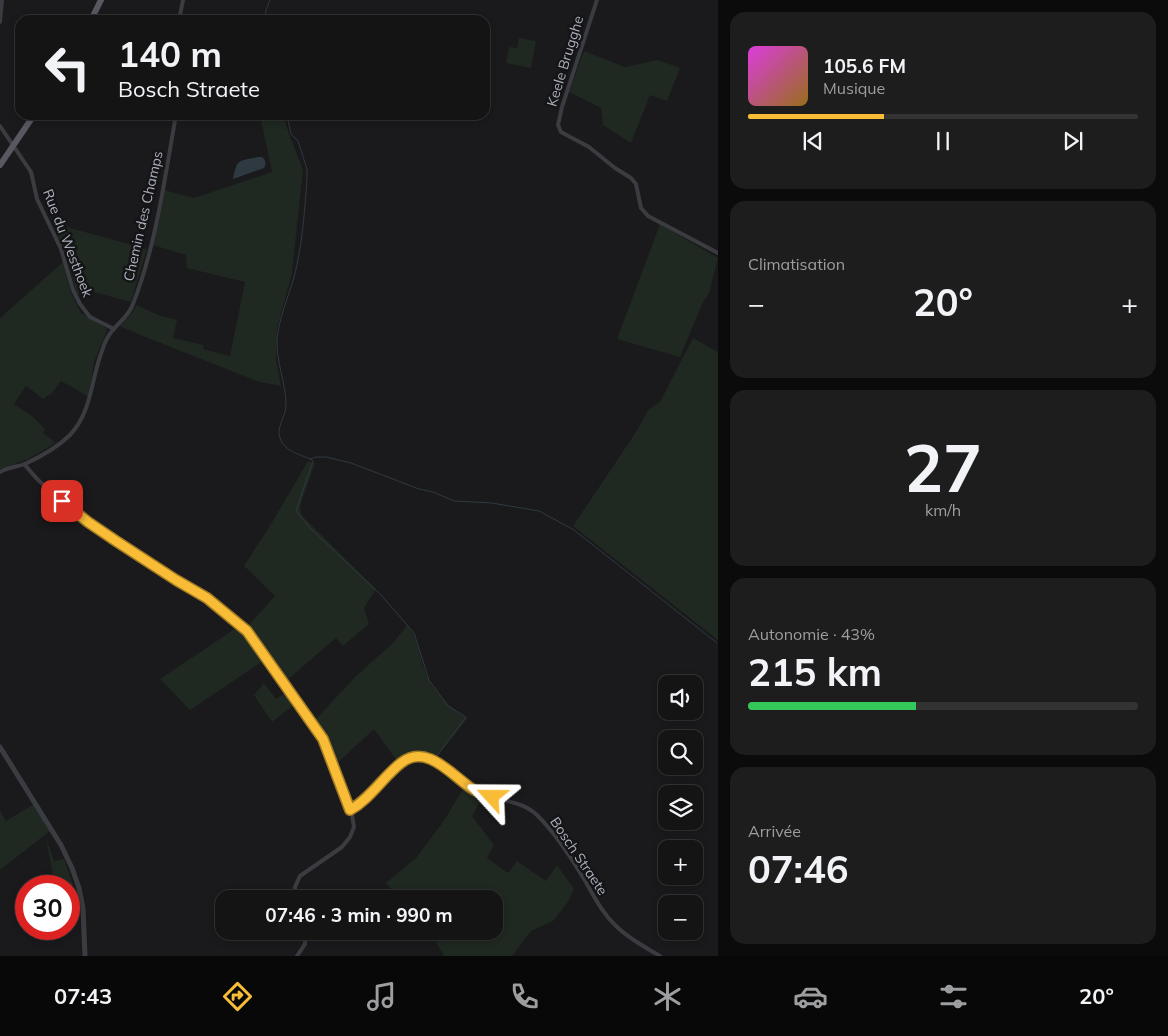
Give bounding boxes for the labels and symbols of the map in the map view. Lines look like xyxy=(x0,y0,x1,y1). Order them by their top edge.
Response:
street label: Keele Brugghe xyxy=(543,13,587,109)
street label: Chemin des Champs xyxy=(119,149,167,283)
street label: Rue du Westhoek xyxy=(39,186,97,300)
pin xyxy=(41,480,83,522)
position arrow xyxy=(465,770,517,822)
street label: Bosch Straete xyxy=(546,814,612,898)
speed limit sign: 30 xyxy=(15,875,80,940)

